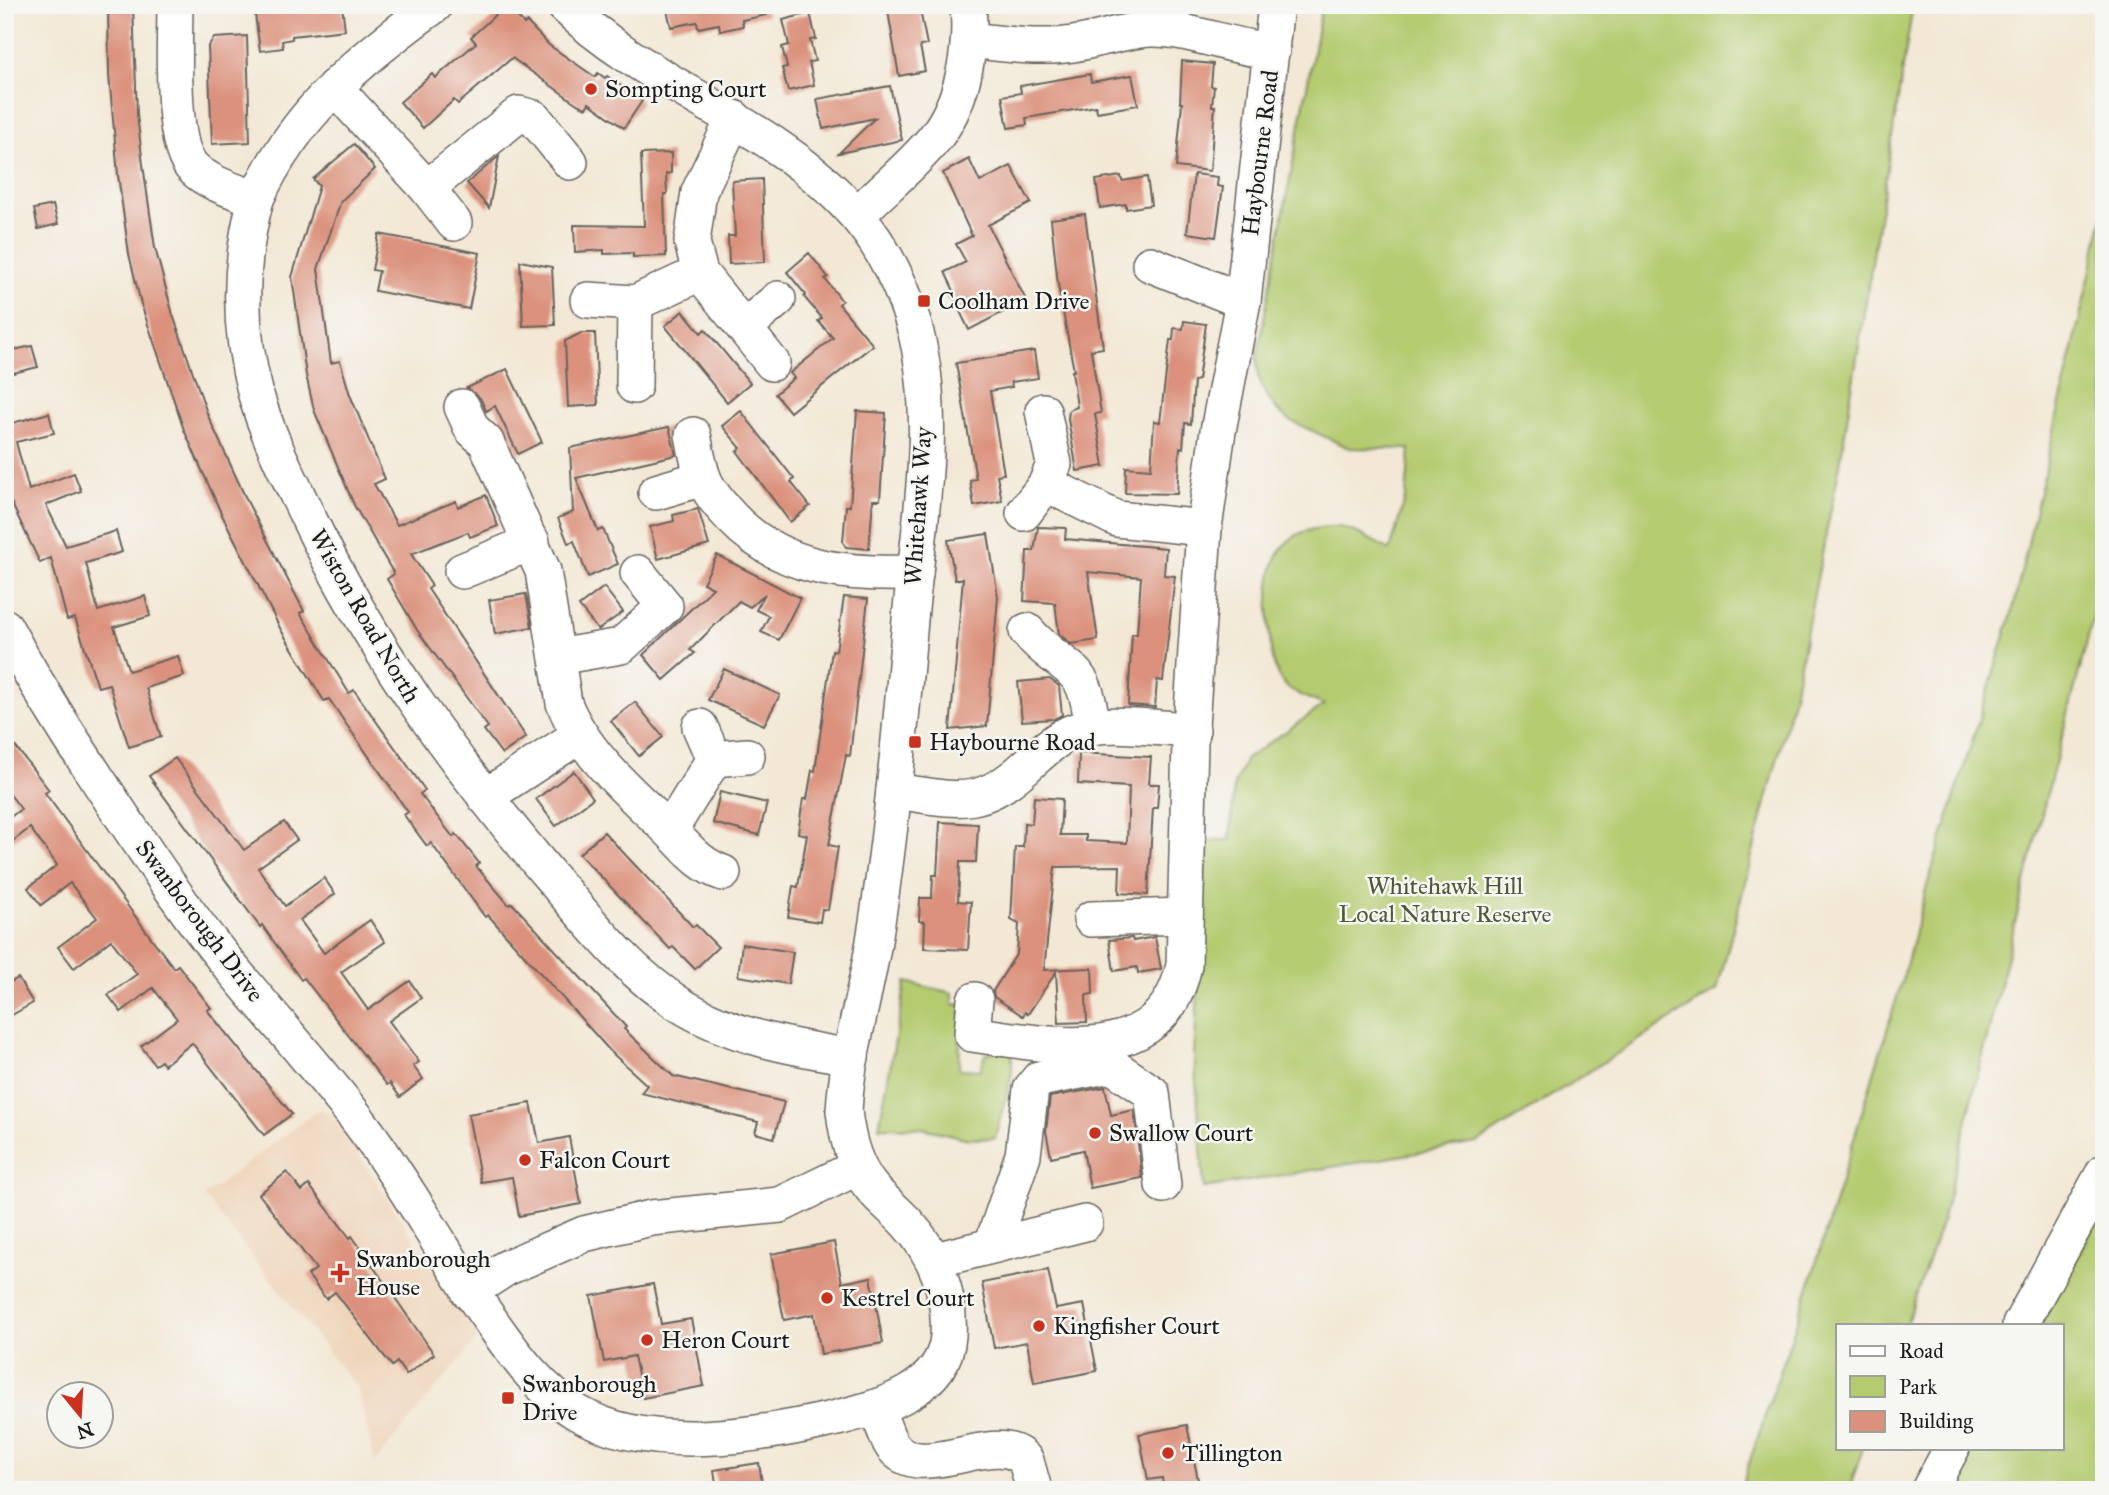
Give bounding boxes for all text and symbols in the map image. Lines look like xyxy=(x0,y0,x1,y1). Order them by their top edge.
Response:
street label: Haybourne Road xyxy=(1235,68,1285,238)
place label: Sompting Court xyxy=(605,74,767,104)
marker: Sompting Court xyxy=(583,81,599,97)
place label: Coolham Drive xyxy=(938,286,1090,316)
marker: Coolham Drive xyxy=(916,293,932,309)
street label: Whitehawk Way xyxy=(897,425,939,586)
street label: Wiston Road North xyxy=(303,523,427,709)
place label: Haybourne Road xyxy=(929,727,1096,757)
marker: Haybourne Road xyxy=(907,734,923,750)
street label: Swanborough Drive xyxy=(129,834,271,1008)
park label: Whitehawk Hill Local Nature Reserve xyxy=(1338,871,1552,929)
place label: Swallow Court xyxy=(1109,1118,1254,1148)
marker: Swallow Court xyxy=(1087,1125,1103,1141)
place label: Falcon Court xyxy=(539,1145,671,1175)
marker: Falcon Court xyxy=(517,1152,533,1168)
place label: Swanborough House xyxy=(356,1244,491,1302)
marker: Swanborough House xyxy=(330,1263,350,1283)
place label: Kestrel Court xyxy=(841,1283,975,1313)
marker: Kestrel Court xyxy=(819,1290,835,1306)
place label: Kingfisher Court xyxy=(1053,1311,1220,1341)
marker: Kingfisher Court xyxy=(1031,1318,1047,1334)
legend xyxy=(1836,1324,2064,1450)
place label: Heron Court xyxy=(661,1325,790,1355)
marker: Heron Court xyxy=(639,1332,655,1348)
text: Road xyxy=(1899,1338,1944,1364)
place label: Swanborough Drive xyxy=(522,1369,657,1427)
text: Park xyxy=(1899,1374,1937,1400)
north arrow xyxy=(46,1380,116,1450)
marker: Swanborough Drive xyxy=(500,1390,516,1406)
text: Building xyxy=(1899,1408,1973,1434)
text: N xyxy=(74,1417,96,1444)
place label: Tillington xyxy=(1182,1438,1283,1468)
marker: Tillington xyxy=(1160,1445,1176,1461)

